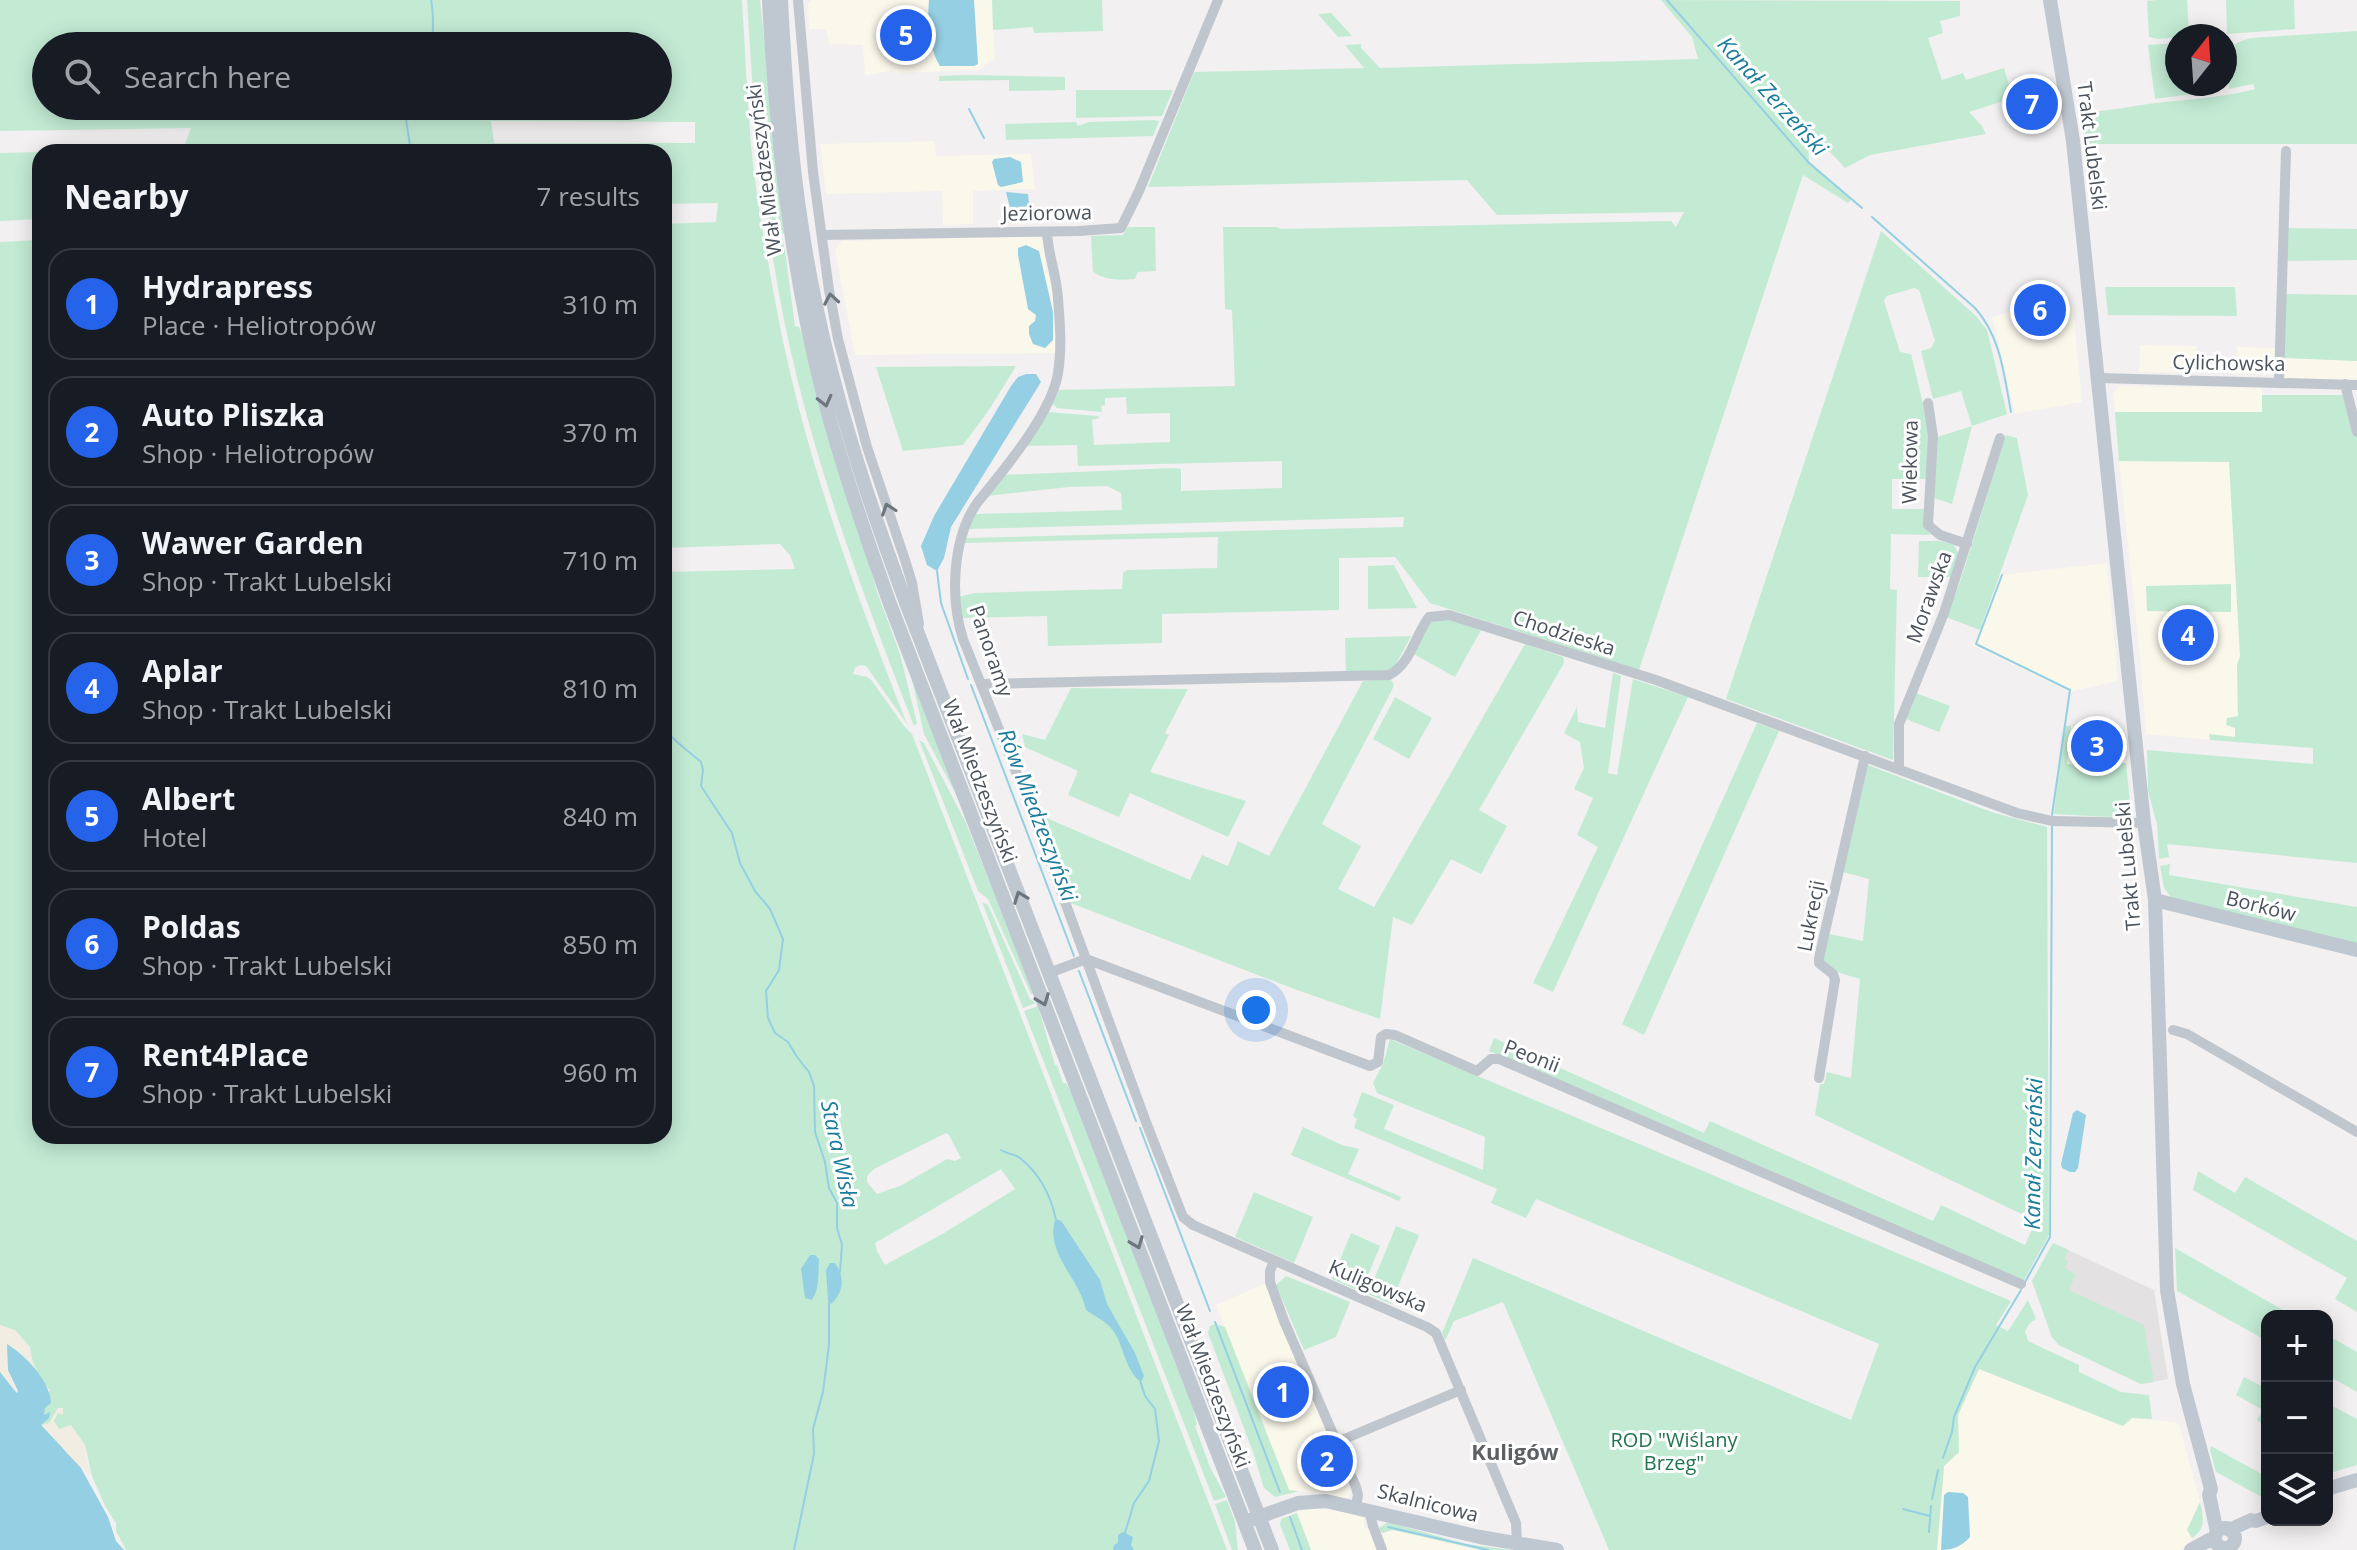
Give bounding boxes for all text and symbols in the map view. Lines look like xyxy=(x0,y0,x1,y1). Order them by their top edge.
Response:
pin: 5 xyxy=(880,5,932,65)
north arrow xyxy=(2165,24,2237,96)
water label: Kanał Zerzeński xyxy=(1712,29,1836,162)
search box xyxy=(32,32,672,120)
icon: search xyxy=(60,54,104,98)
text: Search here xyxy=(124,56,291,97)
pin: 7 xyxy=(2006,74,2058,134)
street label: Trakt Lubelski xyxy=(2071,80,2114,212)
street label: Wał Miedzeszyński xyxy=(740,82,787,258)
text: Nearby xyxy=(64,173,189,219)
text: 7 results xyxy=(537,178,640,214)
street label: Jeziorowa xyxy=(1000,198,1092,227)
text: Hydrapress xyxy=(142,266,313,307)
pin: 6 xyxy=(2014,280,2066,340)
text: 1 xyxy=(85,286,99,322)
text: 310 m xyxy=(563,286,638,322)
one-way arrow xyxy=(823,292,840,306)
text: Place · Heliotropów xyxy=(142,307,376,343)
street label: Cylichowska xyxy=(2172,348,2286,377)
text: Auto Pliszka xyxy=(142,394,325,435)
one-way arrow xyxy=(816,394,833,408)
text: 2 xyxy=(85,414,99,450)
text: 370 m xyxy=(563,414,638,450)
street label: Wiekowa xyxy=(1895,420,1924,504)
text: Shop · Heliotropów xyxy=(142,435,374,471)
one-way arrow xyxy=(881,502,897,516)
text: Wawer Garden xyxy=(142,522,364,563)
text: 3 xyxy=(85,542,99,578)
text: 710 m xyxy=(563,542,638,578)
street label: Morawska xyxy=(1899,547,1958,647)
text: Shop · Trakt Lubelski xyxy=(142,563,392,599)
street label: Panoramy xyxy=(963,601,1020,701)
street label: Chodzieska xyxy=(1510,603,1619,662)
pin: 4 xyxy=(2162,605,2214,665)
text: Aplar xyxy=(142,650,223,691)
text: 4 xyxy=(85,670,99,706)
text: 810 m xyxy=(563,670,638,706)
text: Shop · Trakt Lubelski xyxy=(142,691,392,727)
street label: Wał Miedzeszyński xyxy=(937,695,1024,867)
pin: 3 xyxy=(2071,716,2123,776)
water label: Rów Miedzeszyński xyxy=(992,724,1086,906)
text: Albert xyxy=(142,778,235,819)
text: 5 xyxy=(85,798,99,834)
text: 840 m xyxy=(563,798,638,834)
street label: Trakt Lubelski xyxy=(2108,800,2147,932)
text: Hotel xyxy=(142,819,207,855)
street label: Lukrecji xyxy=(1790,878,1831,954)
street label: Borków xyxy=(2223,884,2299,927)
one-way arrow xyxy=(1013,891,1030,905)
text: Poldas xyxy=(142,906,241,947)
text: 6 xyxy=(85,926,99,962)
text: 850 m xyxy=(563,926,638,962)
text: Shop · Trakt Lubelski xyxy=(142,947,392,983)
your location xyxy=(1236,990,1276,1030)
one-way arrow xyxy=(1033,993,1050,1007)
street label: Peonii xyxy=(1500,1033,1564,1078)
text: Rent4Place xyxy=(142,1034,309,1075)
text: 7 xyxy=(85,1054,99,1090)
text: 960 m xyxy=(563,1054,638,1090)
text: Shop · Trakt Lubelski xyxy=(142,1075,392,1111)
water label: Kanał Zerzeński xyxy=(2016,1077,2048,1230)
water label: Stara Wisła xyxy=(815,1097,867,1210)
one-way arrow xyxy=(1127,1235,1144,1249)
street label: Kuligowska xyxy=(1325,1253,1431,1318)
street label: Wał Miedzeszyński xyxy=(1170,1300,1257,1472)
map controls xyxy=(2261,1310,2333,1526)
button: + xyxy=(2261,1310,2333,1382)
pin: 1 xyxy=(1257,1362,1309,1422)
button: − xyxy=(2261,1382,2333,1454)
park label: ROD "Wiślany Brzeg" xyxy=(1610,1426,1739,1476)
pin: 2 xyxy=(1301,1431,1353,1491)
district label: Kuligów xyxy=(1471,1436,1559,1466)
button: layers xyxy=(2261,1454,2333,1526)
street label: Skalnicowa xyxy=(1375,1477,1481,1528)

